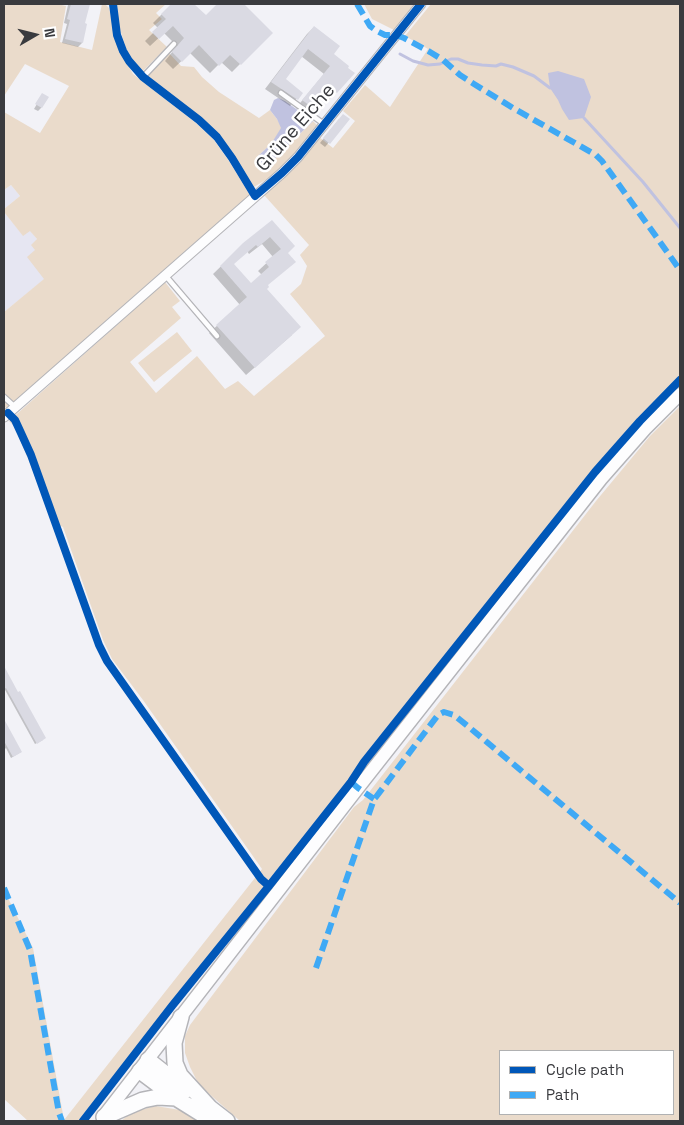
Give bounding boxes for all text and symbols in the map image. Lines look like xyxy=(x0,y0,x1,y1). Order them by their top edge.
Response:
north arrow xyxy=(10,10,60,60)
text: N xyxy=(40,27,59,39)
street label: Grüne Eiche xyxy=(252,79,340,177)
legend xyxy=(499,1050,674,1115)
text: Cycle path xyxy=(546,1060,624,1079)
text: Path xyxy=(546,1085,579,1104)

